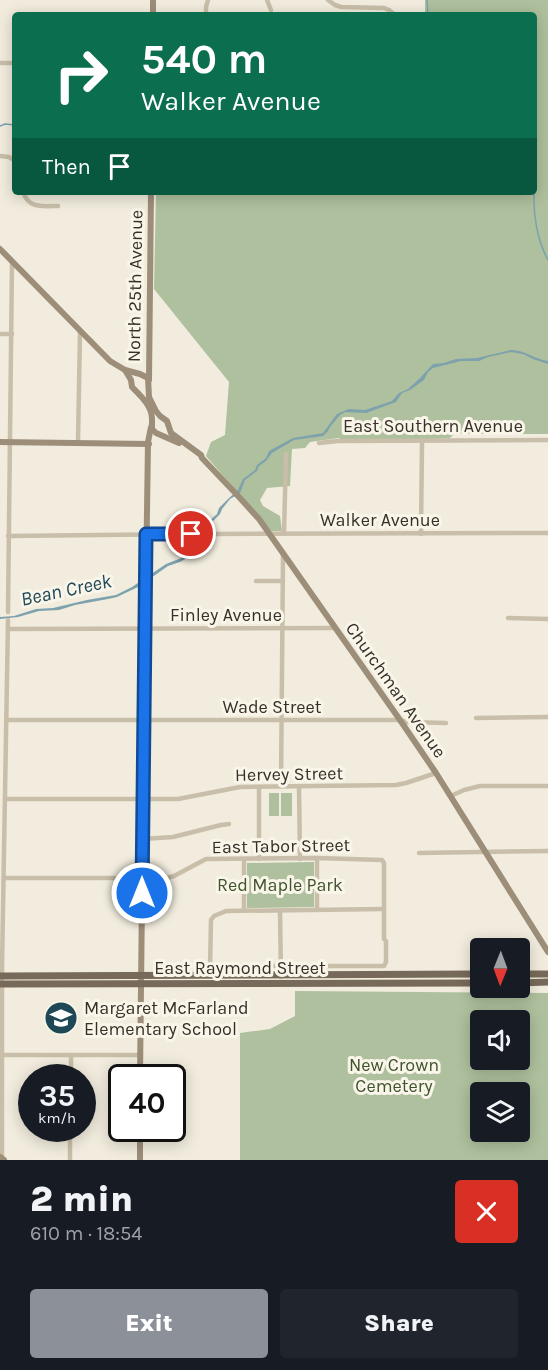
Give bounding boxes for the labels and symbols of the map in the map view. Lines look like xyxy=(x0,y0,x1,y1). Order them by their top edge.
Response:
street label: North 25th Avenue xyxy=(123,210,147,362)
street label: East Southern Avenue xyxy=(343,415,523,437)
pin xyxy=(165,508,216,559)
street label: Walker Avenue xyxy=(320,509,440,531)
water label: Bean Creek xyxy=(18,569,114,611)
street label: Finley Avenue xyxy=(170,604,282,626)
street label: Churchman Avenue xyxy=(341,618,451,762)
street label: Wade Street xyxy=(222,696,322,718)
street label: Hervey Street xyxy=(235,762,343,786)
street label: East Tabor Street xyxy=(212,834,351,858)
position arrow xyxy=(110,861,174,925)
park label: Red Maple Park xyxy=(217,874,343,896)
north arrow xyxy=(470,938,530,998)
street label: East Raymond Street xyxy=(154,957,326,979)
place label: Margaret McFarland Elementary School xyxy=(84,997,249,1040)
school or university icon: Margaret McFarland Elementary School xyxy=(43,1000,79,1036)
park label: New Crown Cemetery xyxy=(349,1054,439,1097)
speed limit sign: 40 xyxy=(108,1064,186,1142)

